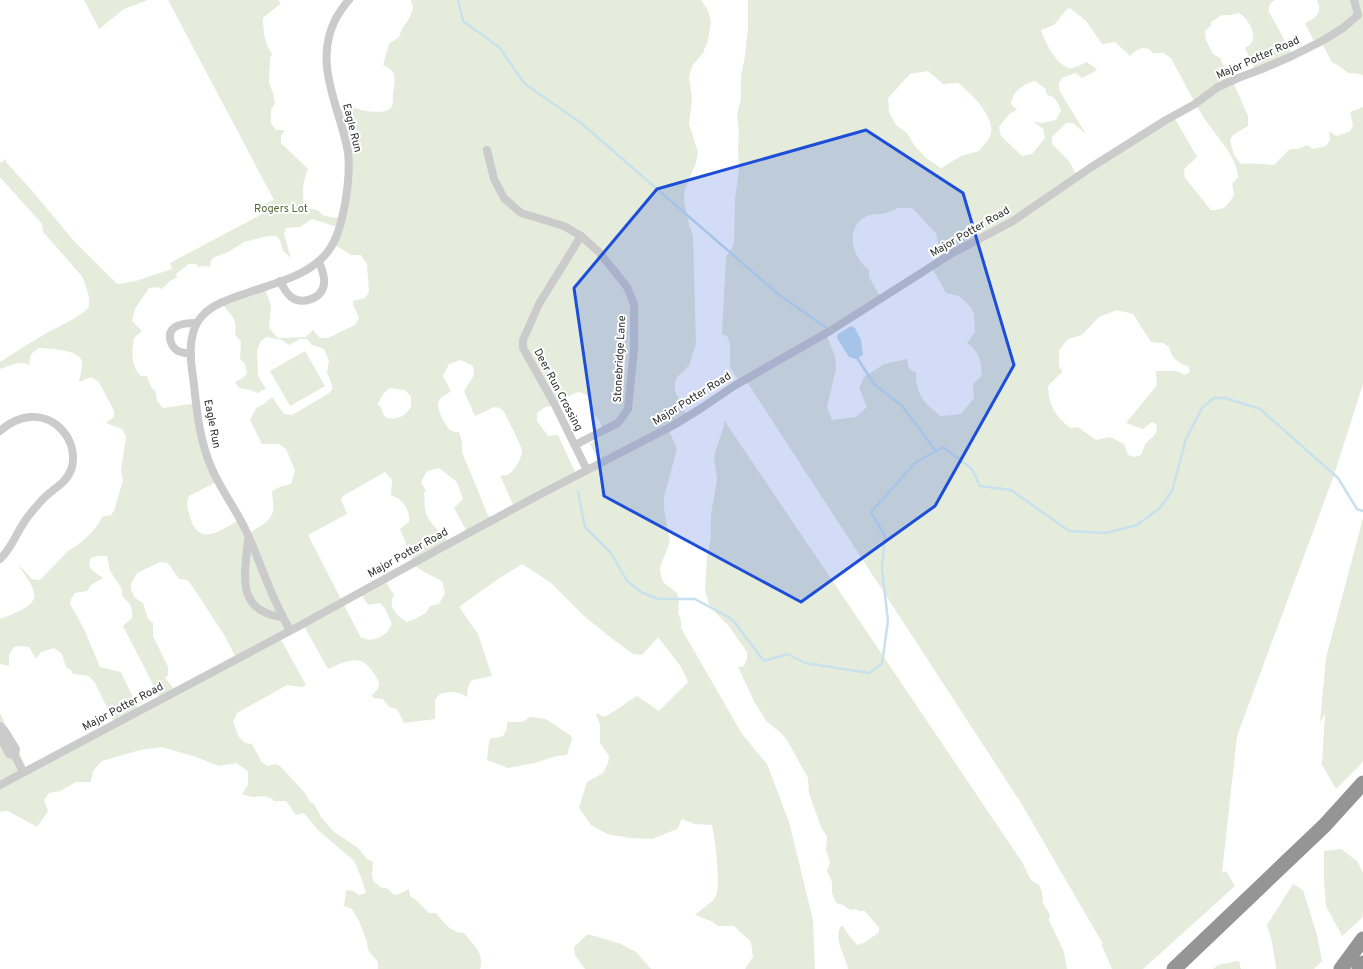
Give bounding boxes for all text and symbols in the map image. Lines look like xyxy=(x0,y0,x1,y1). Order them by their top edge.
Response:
street label: Major Potter Road xyxy=(1214,33,1302,83)
street label: Eagle Run xyxy=(339,102,365,154)
park label: Rogers Lot xyxy=(254,202,308,216)
street label: Major Potter Road xyxy=(928,203,1012,261)
street label: Stonebridge Lane xyxy=(611,315,629,403)
street label: Deer Run Crossing xyxy=(530,346,586,434)
street label: Major Potter Road xyxy=(650,369,734,429)
street label: Eagle Run xyxy=(200,398,224,450)
street label: Major Potter Road xyxy=(365,525,451,581)
street label: Major Potter Road xyxy=(80,680,166,734)

